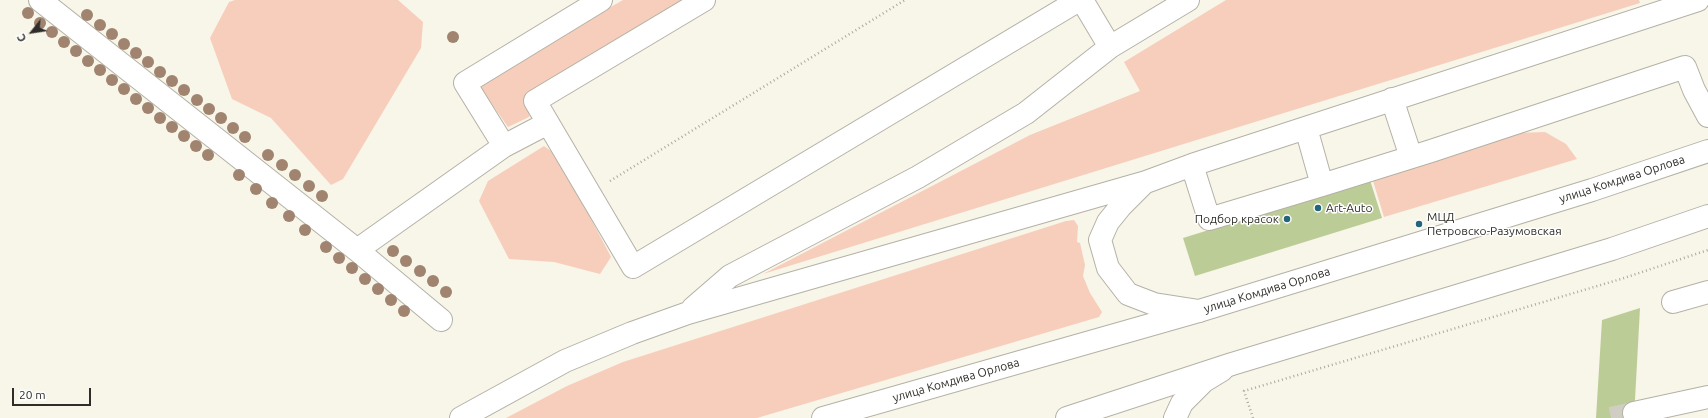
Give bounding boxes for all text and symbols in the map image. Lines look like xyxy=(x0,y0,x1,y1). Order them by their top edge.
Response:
north arrow xyxy=(12,12,52,52)
text: С xyxy=(15,32,29,44)
street label: улица Комдива Орлова xyxy=(1557,152,1687,206)
place label: Art-Auto xyxy=(1326,201,1373,215)
marker: Art-Auto xyxy=(1313,203,1323,213)
place label: МЦД Петровско-Разумовская xyxy=(1427,210,1562,238)
place label: Подбор красок xyxy=(1195,212,1279,226)
marker: Подбор красок xyxy=(1282,214,1292,224)
marker: МЦД Петровско-Разумовская xyxy=(1414,219,1424,229)
street label: улица Комдива Орлова xyxy=(1202,264,1332,316)
street label: улица Комдива Орлова xyxy=(891,355,1021,405)
scale bar xyxy=(14,380,93,406)
text: 20 m xyxy=(19,388,46,401)

